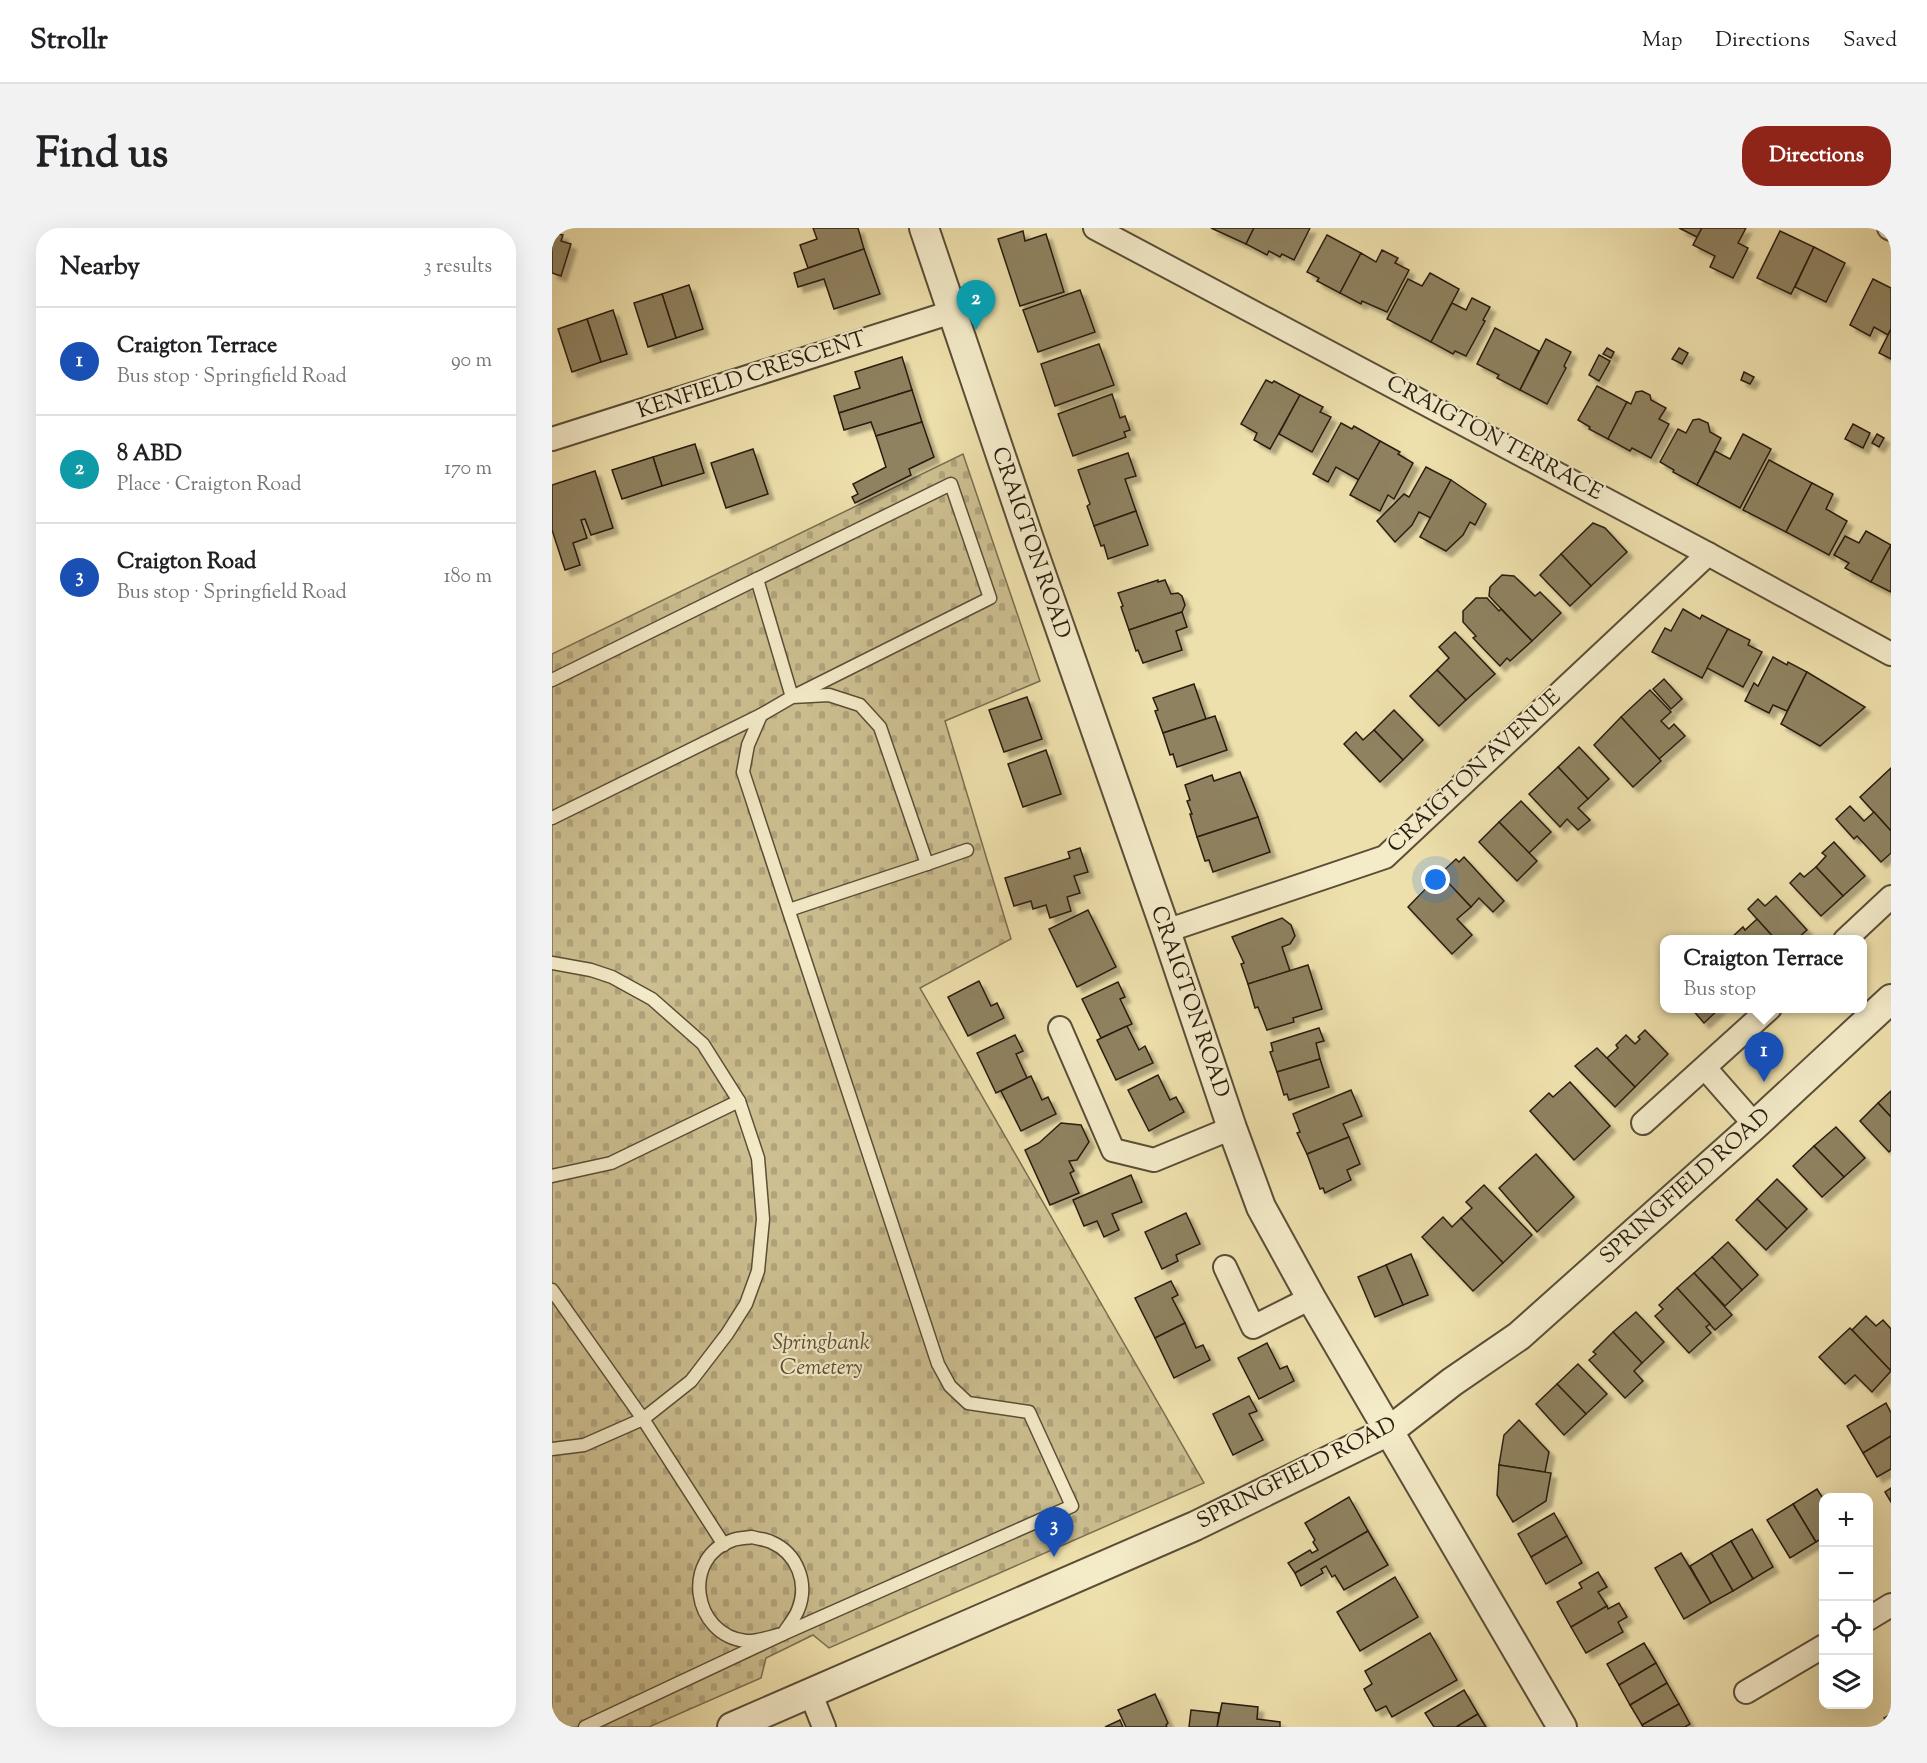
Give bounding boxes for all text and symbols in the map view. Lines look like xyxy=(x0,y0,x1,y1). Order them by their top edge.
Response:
text: Strollr xyxy=(30,21,108,61)
text: Map xyxy=(1642,26,1682,56)
text: Directions xyxy=(1715,26,1810,56)
text: Saved xyxy=(1843,26,1897,56)
text: Find us xyxy=(36,126,168,186)
button: Directions xyxy=(1742,126,1891,186)
text: Nearby xyxy=(60,249,140,286)
text: 3 results xyxy=(423,253,492,282)
pin: 2 xyxy=(956,280,996,330)
street label: KENFIELD CRESCENT xyxy=(633,324,871,428)
text: Craigton Terrace xyxy=(117,331,277,363)
text: 1 xyxy=(76,347,83,376)
text: 90 m xyxy=(451,347,492,376)
text: Bus stop · Springfield Road xyxy=(117,363,347,392)
street label: CRAIGTON TERRACE xyxy=(1380,368,1608,510)
text: 8 ABD xyxy=(117,439,182,471)
street label: CRAIGTON ROAD xyxy=(982,443,1078,643)
text: 2 xyxy=(75,455,84,484)
text: 170 m xyxy=(444,455,492,484)
text: Place · Craigton Road xyxy=(117,471,301,500)
text: Craigton Road xyxy=(117,547,256,579)
text: 3 xyxy=(75,563,84,592)
text: 180 m xyxy=(444,563,492,592)
text: Bus stop · Springfield Road xyxy=(117,579,347,608)
street label: CRAIGTON AVENUE xyxy=(1381,683,1569,861)
your location xyxy=(1421,865,1450,894)
street label: CRAIGTON ROAD xyxy=(1141,902,1237,1102)
popup xyxy=(1660,935,1867,1013)
text: Craigton Terrace xyxy=(1683,944,1844,976)
text: Bus stop xyxy=(1683,976,1756,1005)
pin: 1 xyxy=(1744,1032,1784,1082)
street label: SPRINGFIELD ROAD xyxy=(1593,1101,1779,1273)
park label: Springbank Cemetery xyxy=(772,1328,870,1385)
street label: SPRINGFIELD ROAD xyxy=(1192,1410,1402,1538)
map controls xyxy=(1819,1493,1873,1709)
button: + xyxy=(1819,1493,1873,1547)
pin: 3 xyxy=(1034,1508,1074,1557)
button: − xyxy=(1819,1547,1873,1601)
button: locate xyxy=(1819,1601,1873,1655)
button: layers xyxy=(1819,1655,1873,1709)

